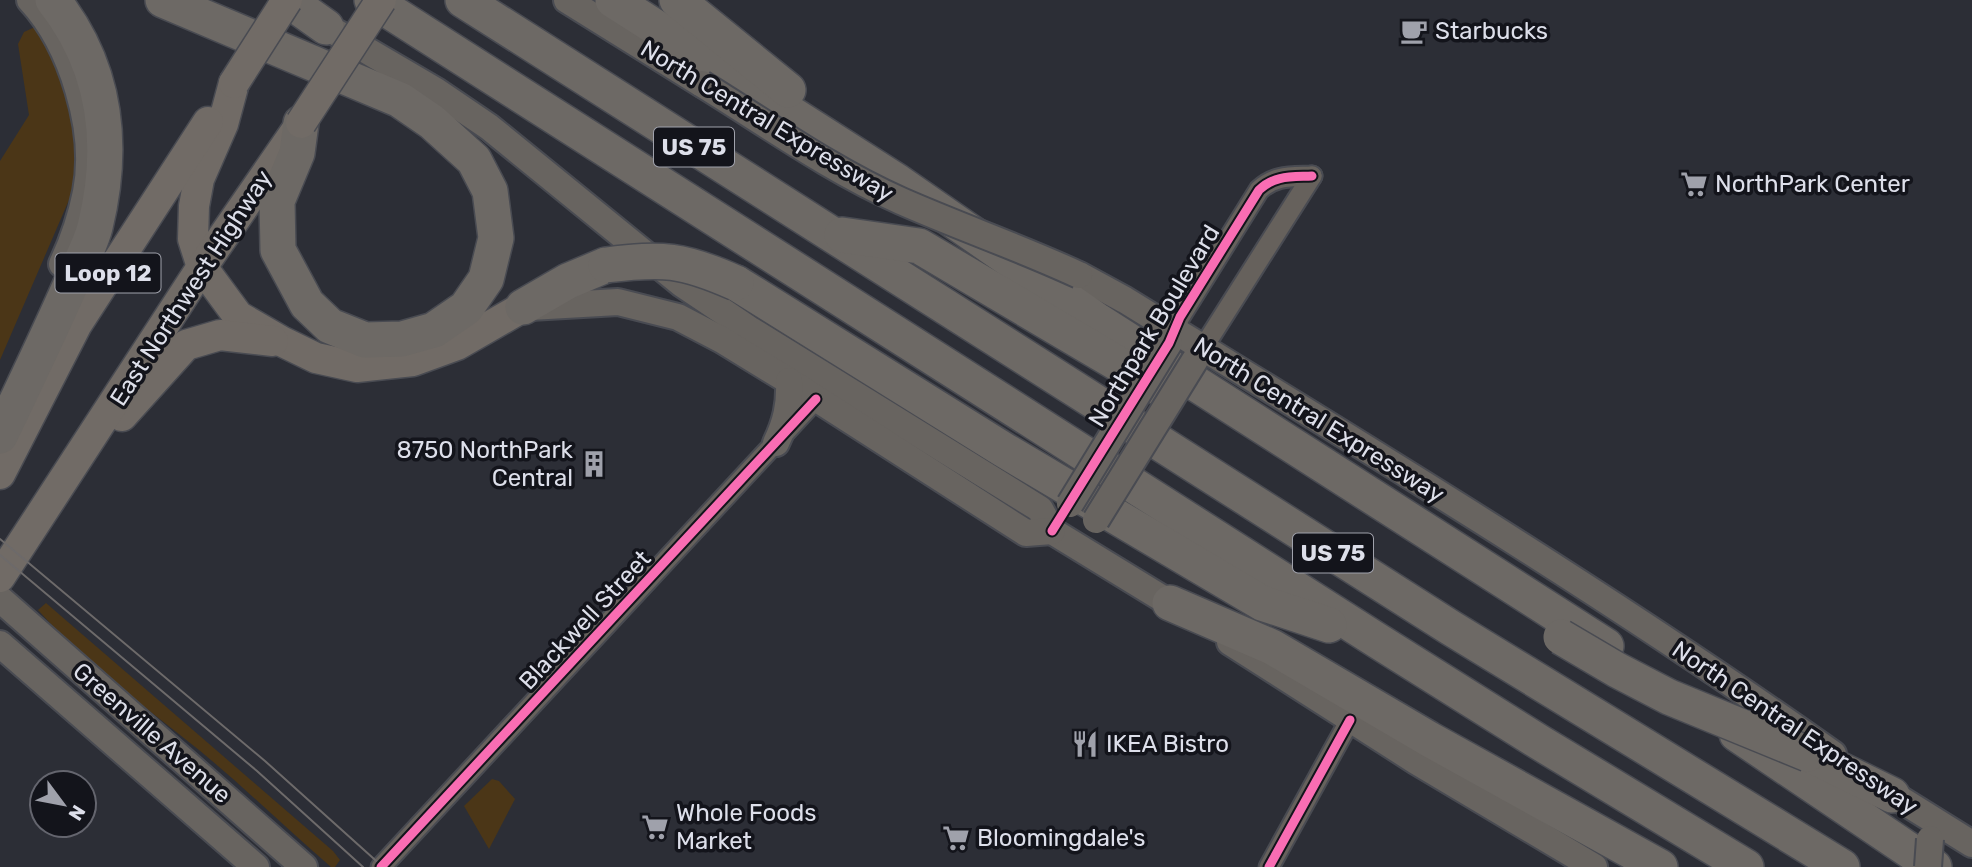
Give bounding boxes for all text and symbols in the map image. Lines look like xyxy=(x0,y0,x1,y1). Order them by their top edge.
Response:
cafe icon: Starbucks xyxy=(1399,16,1429,46)
place label: Starbucks xyxy=(1435,17,1548,45)
street label: North Central Expressway xyxy=(636,34,898,208)
road number: US 75 xyxy=(654,128,734,166)
street label: East Northwest Highway xyxy=(104,165,278,411)
supermarket icon: NorthPark Center xyxy=(1679,169,1709,199)
place label: NorthPark Center xyxy=(1715,170,1910,198)
street label: Northpark Boulevard xyxy=(1083,220,1225,432)
road number: Loop 12 xyxy=(56,254,160,292)
street label: North Central Expressway xyxy=(1189,331,1449,509)
place label: 8750 NorthPark Central xyxy=(397,436,574,492)
building icon: 8750 NorthPark Central xyxy=(579,449,609,479)
road number: US 75 xyxy=(1293,534,1373,572)
street label: Blackwell Street xyxy=(513,545,657,695)
street label: North Central Expressway xyxy=(1667,635,1923,821)
street label: Greenville Avenue xyxy=(67,657,237,809)
restaurant icon: IKEA Bistro xyxy=(1070,729,1100,759)
place label: IKEA Bistro xyxy=(1106,730,1229,758)
north arrow xyxy=(28,769,98,839)
place label: Whole Foods Market xyxy=(676,799,817,855)
text: N xyxy=(64,801,90,825)
supermarket icon: Whole Foods Market xyxy=(640,812,670,842)
supermarket icon: Bloomingdale's xyxy=(941,823,971,853)
place label: Bloomingdale's xyxy=(977,824,1146,852)

